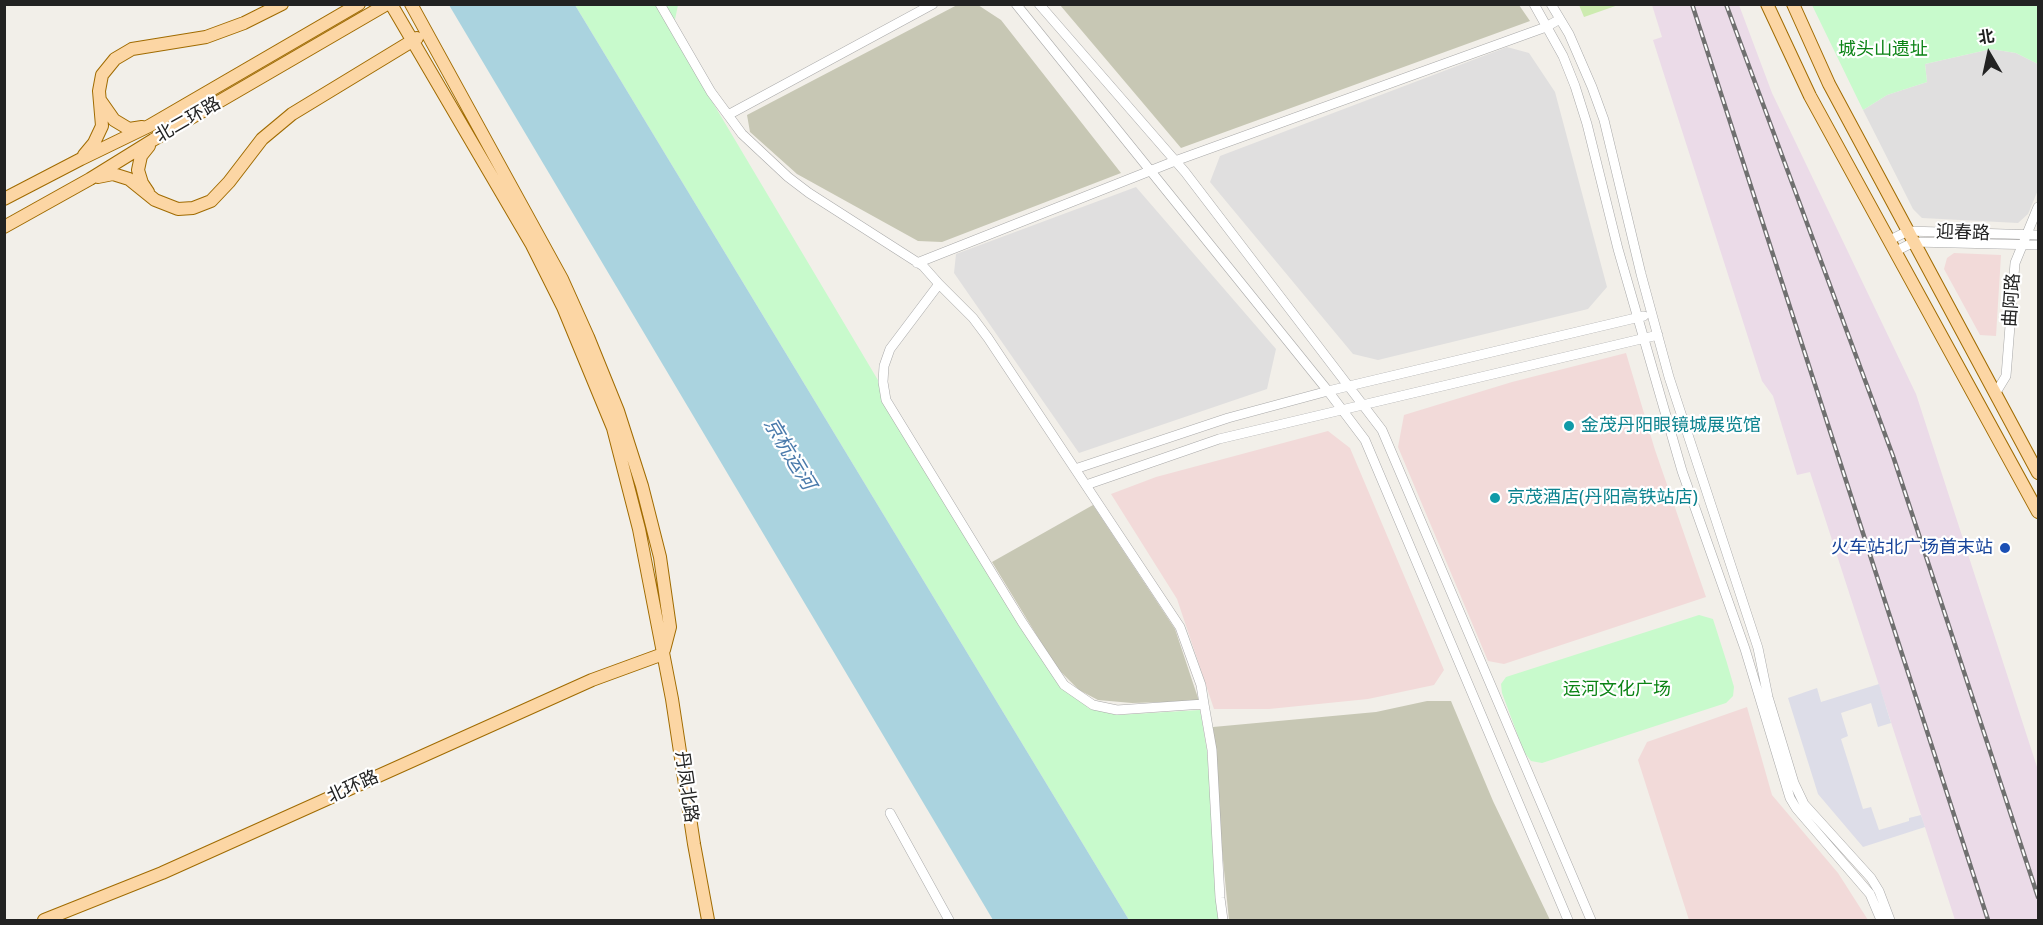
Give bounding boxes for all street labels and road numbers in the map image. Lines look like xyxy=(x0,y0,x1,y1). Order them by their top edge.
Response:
street label: 北二环路 xyxy=(151,93,225,147)
street label: 迎春路 xyxy=(1936,221,1990,245)
street label: 曲阿路 xyxy=(1999,272,2025,328)
street label: 丹凤北路 xyxy=(670,750,702,824)
street label: 北环路 xyxy=(324,766,382,808)

